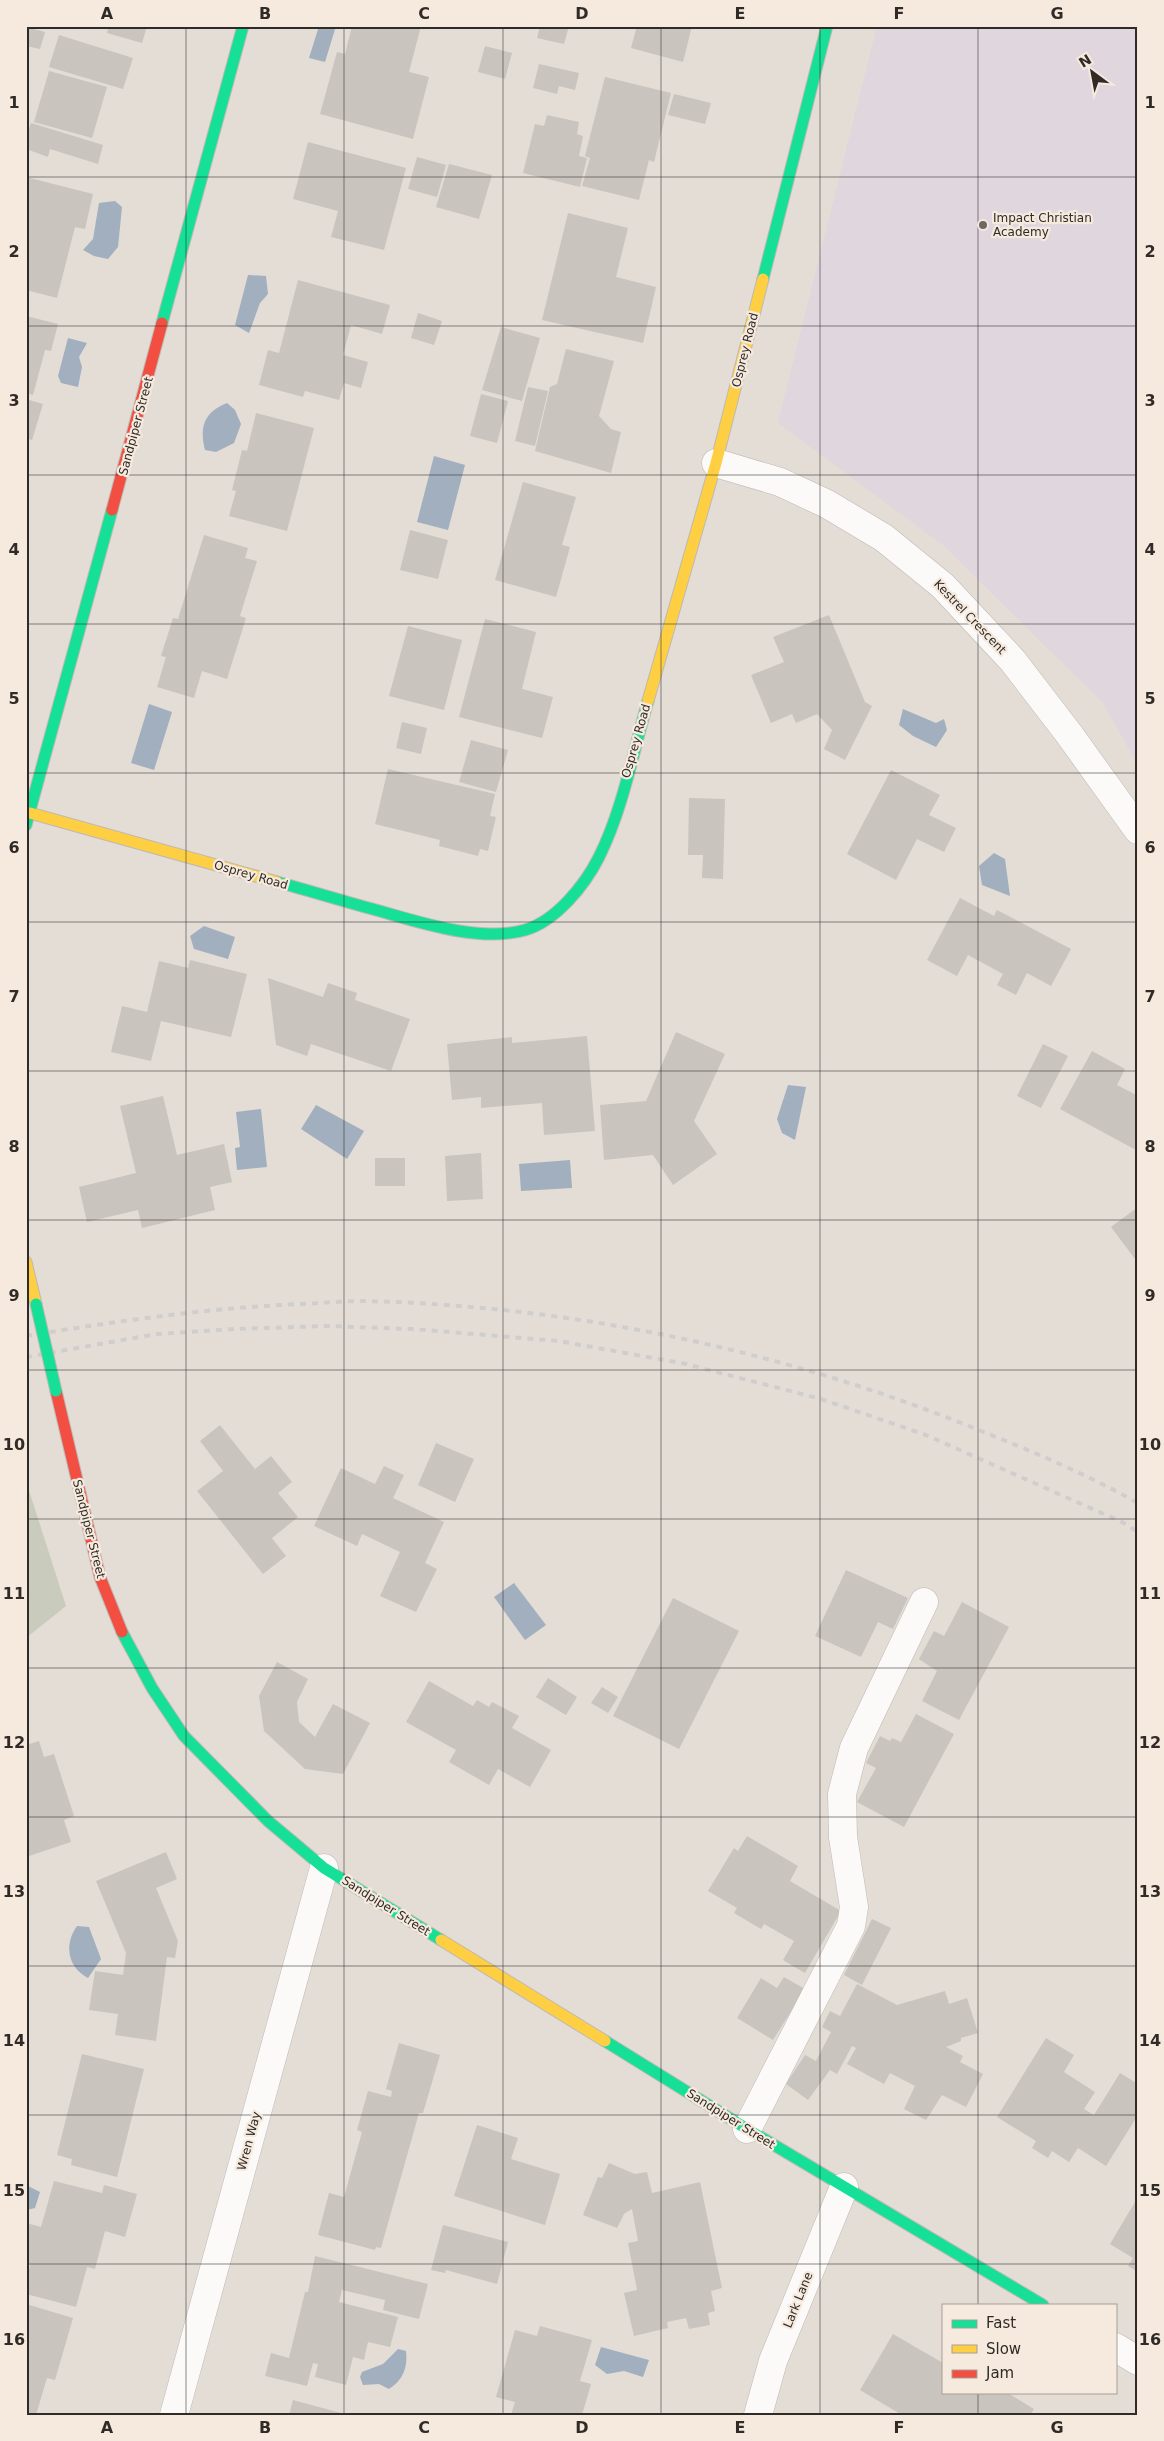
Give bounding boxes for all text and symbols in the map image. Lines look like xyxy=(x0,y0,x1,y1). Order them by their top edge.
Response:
text: A xyxy=(101,4,114,23)
text: B xyxy=(259,4,271,23)
text: C xyxy=(418,4,430,23)
text: D xyxy=(575,4,589,23)
text: E xyxy=(735,4,745,23)
text: F xyxy=(894,4,904,23)
text: G xyxy=(1050,4,1064,23)
north arrow xyxy=(1066,48,1116,98)
text: N xyxy=(1076,51,1094,71)
text: 1 xyxy=(8,93,20,112)
text: 1 xyxy=(1144,93,1156,112)
place label: Impact Christian Academy xyxy=(993,211,1092,239)
marker: Impact Christian Academy xyxy=(977,219,989,231)
text: 2 xyxy=(8,242,20,261)
text: 2 xyxy=(1144,242,1156,261)
street label: Osprey Road xyxy=(729,311,761,389)
street label: Sandpiper Street xyxy=(116,375,156,477)
text: 3 xyxy=(8,391,20,410)
text: 3 xyxy=(1144,391,1156,410)
text: 4 xyxy=(8,540,20,559)
text: 4 xyxy=(1144,540,1156,559)
street label: Kestrel Crescent xyxy=(931,577,1009,657)
text: 5 xyxy=(8,689,20,708)
text: 5 xyxy=(1144,689,1156,708)
street label: Osprey Road xyxy=(619,702,653,780)
text: 6 xyxy=(8,838,20,857)
text: 6 xyxy=(1144,838,1156,857)
street label: Osprey Road xyxy=(212,858,290,892)
text: 7 xyxy=(8,987,20,1006)
text: 7 xyxy=(1144,987,1156,1006)
text: 8 xyxy=(8,1137,20,1156)
text: 8 xyxy=(1144,1137,1156,1156)
text: 9 xyxy=(8,1286,20,1305)
text: 9 xyxy=(1144,1286,1156,1305)
text: 10 xyxy=(3,1435,25,1454)
text: 10 xyxy=(1139,1435,1161,1454)
street label: Sandpiper Street xyxy=(70,1478,108,1580)
text: 11 xyxy=(3,1584,25,1603)
text: 11 xyxy=(1139,1584,1161,1603)
text: 12 xyxy=(3,1733,25,1752)
text: 12 xyxy=(1139,1733,1161,1752)
street label: Sandpiper Street xyxy=(339,1873,433,1939)
text: 13 xyxy=(3,1882,25,1901)
text: 13 xyxy=(1139,1882,1161,1901)
text: 14 xyxy=(3,2031,25,2050)
text: 14 xyxy=(1139,2031,1161,2050)
street label: Sandpiper Street xyxy=(684,2086,778,2152)
street label: Wren Way xyxy=(234,2110,264,2172)
text: 15 xyxy=(3,2181,25,2200)
text: 15 xyxy=(1139,2181,1161,2200)
street label: Lark Lane xyxy=(781,2270,815,2330)
legend xyxy=(942,2304,1116,2394)
text: Fast xyxy=(986,2314,1016,2332)
text: 16 xyxy=(3,2330,25,2349)
text: 16 xyxy=(1139,2330,1161,2349)
text: Slow xyxy=(986,2340,1021,2358)
text: Jam xyxy=(985,2364,1014,2382)
text: A xyxy=(101,2418,114,2437)
text: B xyxy=(259,2418,271,2437)
text: C xyxy=(418,2418,430,2437)
text: D xyxy=(575,2418,589,2437)
text: E xyxy=(735,2418,745,2437)
text: F xyxy=(894,2418,904,2437)
text: G xyxy=(1050,2418,1064,2437)

